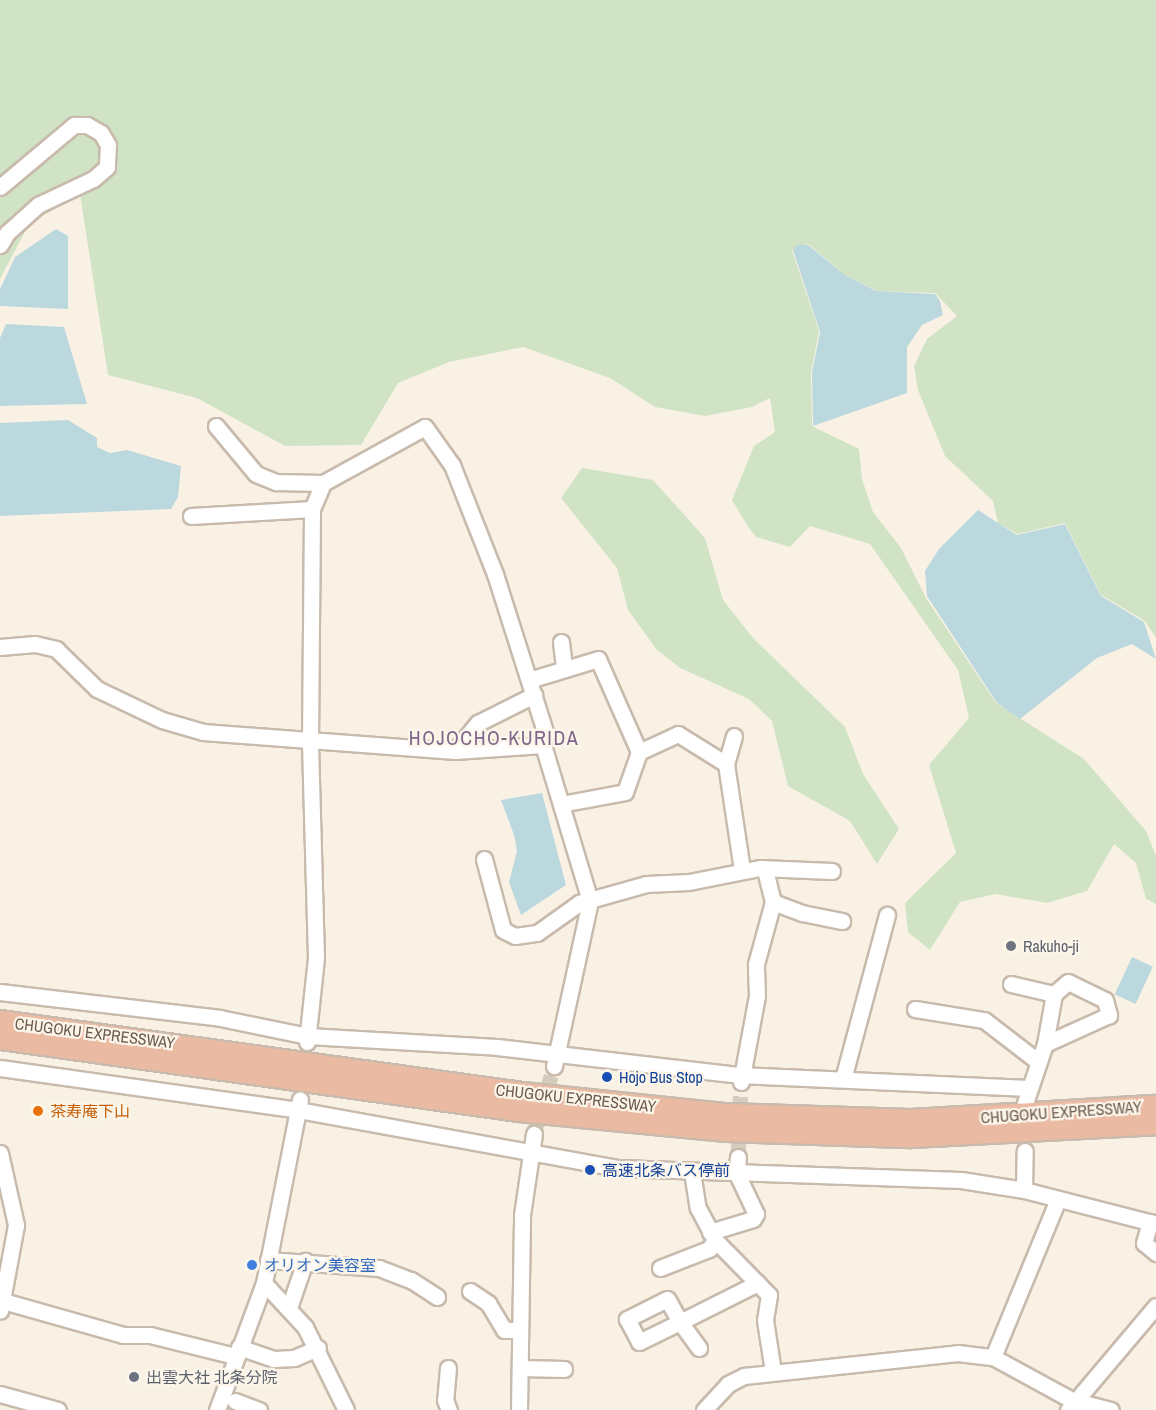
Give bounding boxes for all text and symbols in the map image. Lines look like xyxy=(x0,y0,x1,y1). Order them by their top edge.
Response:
district label: HOJOCHO-KURIDA xyxy=(409,725,579,749)
place label: Rakuho-ji xyxy=(1023,936,1079,956)
marker: Rakuho-ji xyxy=(1004,939,1018,953)
street label: CHUGOKU EXPRESSWAY xyxy=(14,1014,176,1052)
place label: Hojo Bus Stop xyxy=(619,1067,703,1087)
marker: Hojo Bus Stop xyxy=(600,1070,614,1084)
street label: CHUGOKU EXPRESSWAY xyxy=(495,1080,657,1116)
street label: CHUGOKU EXPRESSWAY xyxy=(980,1097,1142,1127)
place label: 茶寿庵下山 xyxy=(50,1101,130,1121)
marker: 茶寿庵下山 xyxy=(31,1104,45,1118)
place label: 高速北条バス停前 xyxy=(602,1160,730,1180)
marker: 高速北条バス停前 xyxy=(583,1163,597,1177)
place label: オリオン美容室 xyxy=(264,1255,376,1275)
marker: オリオン美容室 xyxy=(245,1258,259,1272)
place label: 出雲大社 北条分院 xyxy=(146,1367,278,1387)
marker: 出雲大社 北条分院 xyxy=(127,1370,141,1384)

